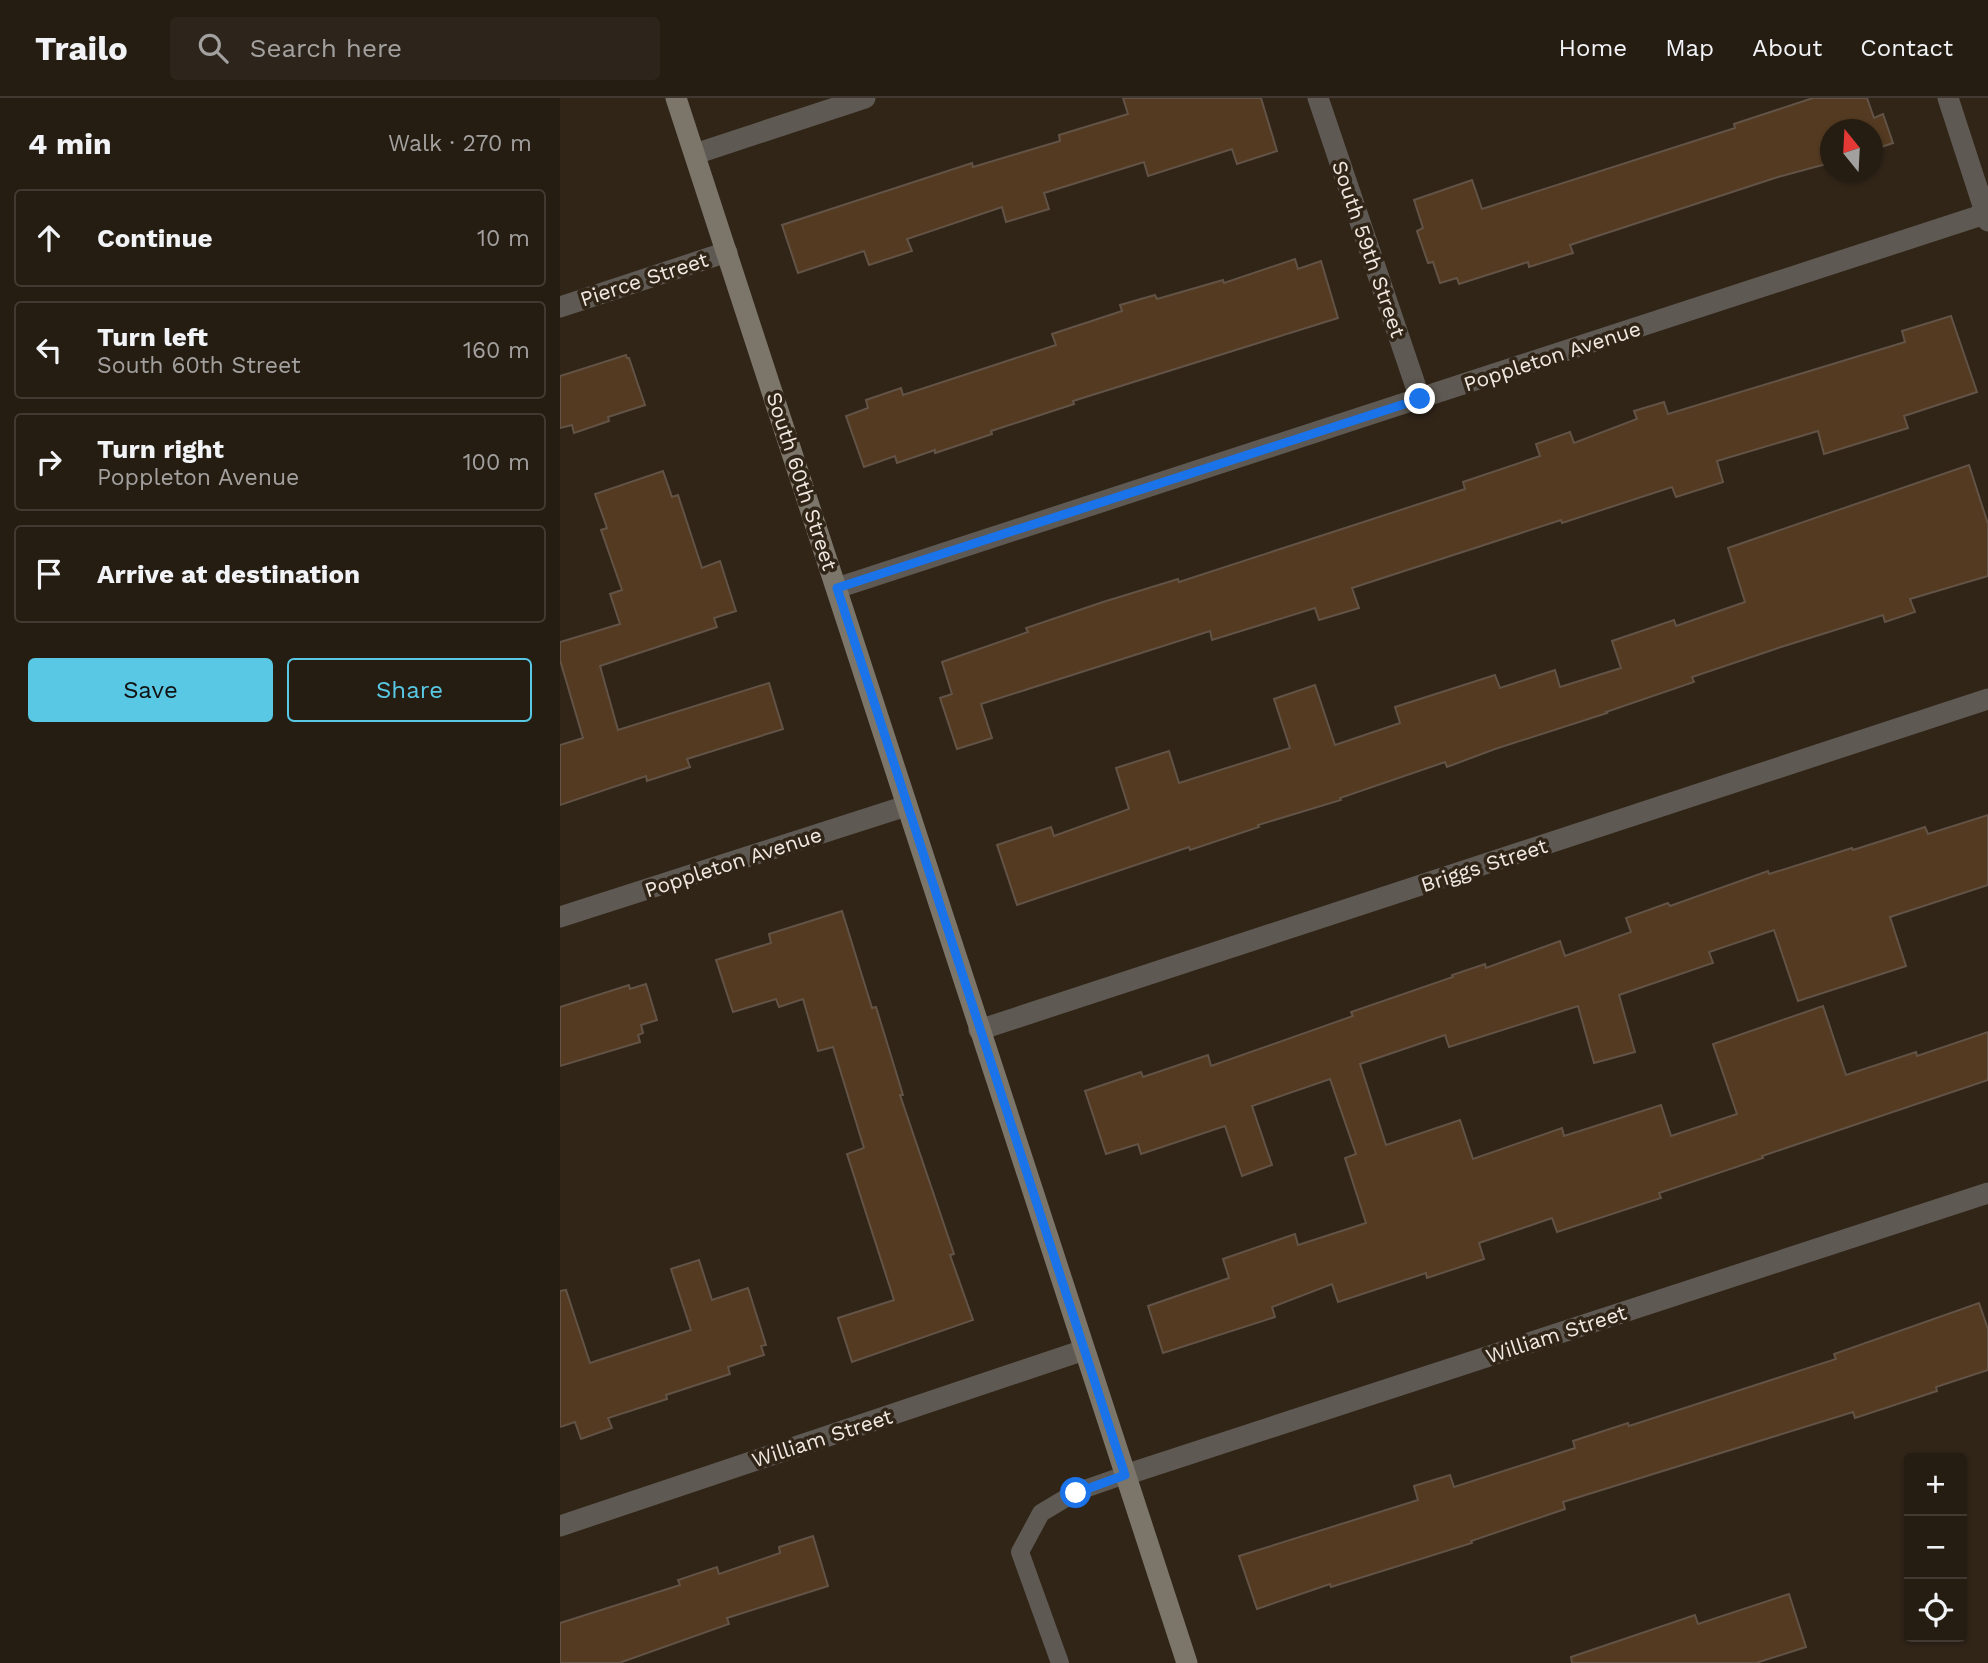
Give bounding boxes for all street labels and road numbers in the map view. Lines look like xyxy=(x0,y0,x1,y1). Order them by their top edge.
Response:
street label: South 59th Street xyxy=(1327,157,1411,341)
street label: Pierce Street xyxy=(577,247,711,311)
street label: Poppleton Avenue xyxy=(1460,316,1644,396)
street label: South 60th Street xyxy=(761,389,843,573)
street label: Poppleton Avenue xyxy=(641,822,825,902)
street label: Briggs Street xyxy=(1418,833,1551,897)
street label: William Street xyxy=(1482,1299,1630,1369)
street label: William Street xyxy=(748,1403,896,1473)

